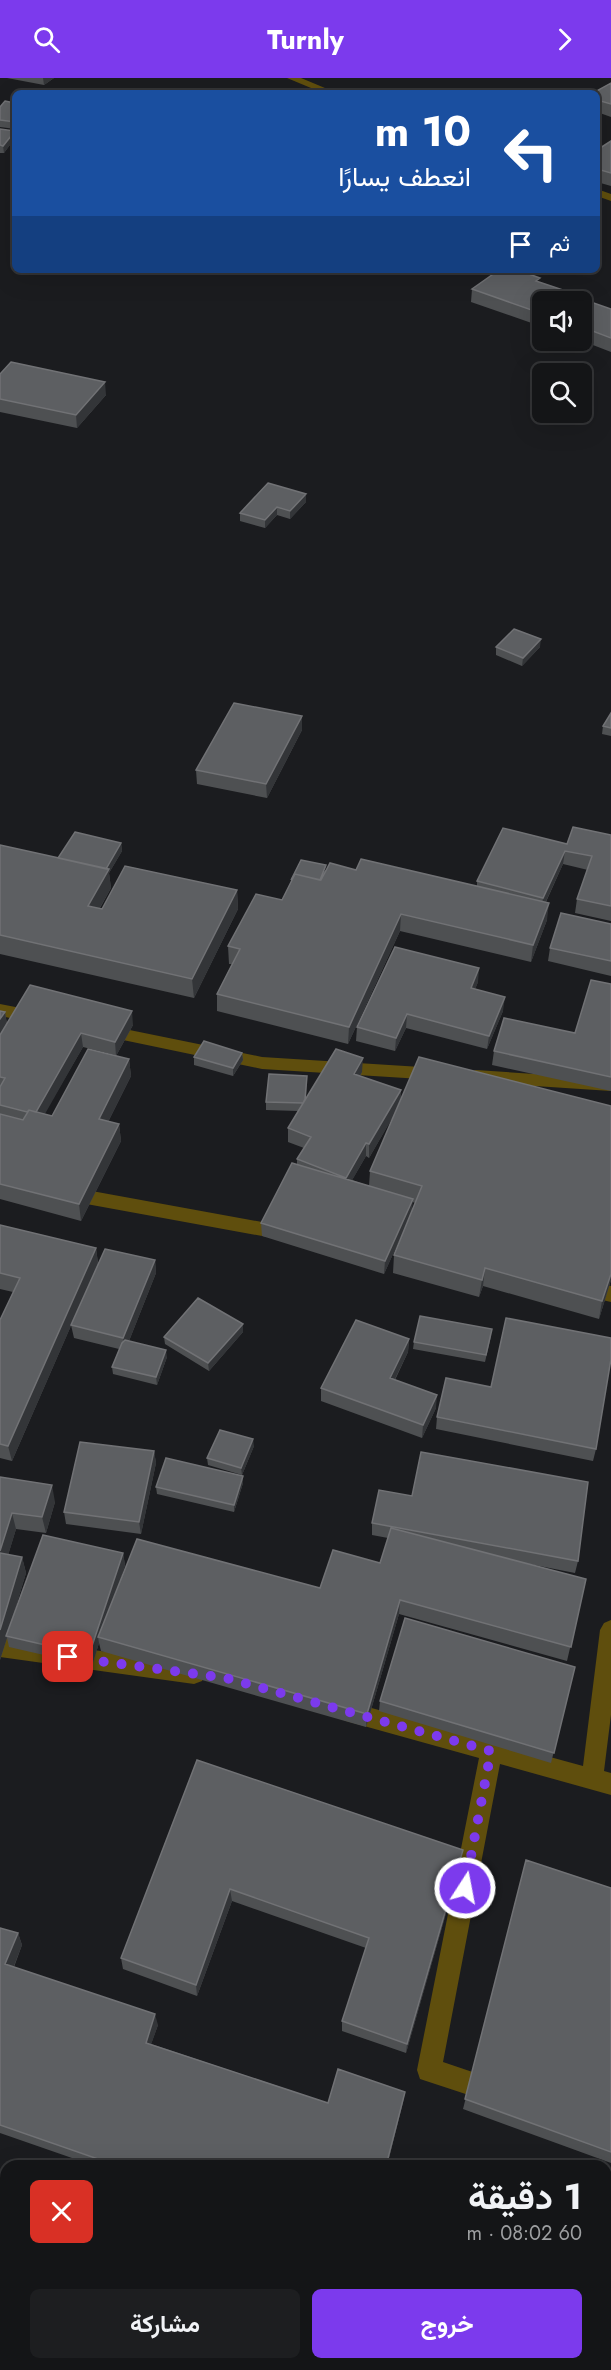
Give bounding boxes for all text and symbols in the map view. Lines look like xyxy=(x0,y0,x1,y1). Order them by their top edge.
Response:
text: Turnly xyxy=(267,20,344,59)
icon: search xyxy=(30,23,63,56)
icon: forward xyxy=(548,23,581,56)
text: 10 m xyxy=(375,101,471,162)
icon: left xyxy=(492,114,570,192)
text: انعطف يسارًا xyxy=(338,157,471,196)
text: ثم xyxy=(549,227,570,259)
icon: arrive xyxy=(504,228,537,261)
map controls xyxy=(532,291,592,423)
button: sound xyxy=(532,291,592,351)
button: search xyxy=(532,363,592,423)
pin xyxy=(42,1631,93,1682)
icon: arrive xyxy=(51,1640,84,1673)
position arrow xyxy=(433,1856,497,1920)
text: 1 دقيقة xyxy=(468,2170,582,2222)
button: close xyxy=(30,2180,93,2243)
text: 60 m · 08:02 xyxy=(467,2219,582,2248)
button: مشاركة xyxy=(30,2289,300,2358)
button: خروج xyxy=(312,2289,582,2358)

